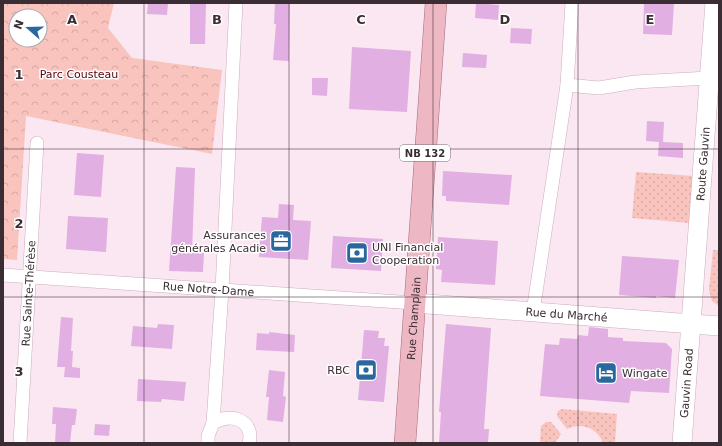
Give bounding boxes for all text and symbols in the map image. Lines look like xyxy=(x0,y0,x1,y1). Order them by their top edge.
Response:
north arrow xyxy=(8,8,48,48)
text: A xyxy=(67,12,77,27)
text: B xyxy=(212,12,222,27)
text: C xyxy=(356,12,366,27)
text: D xyxy=(500,12,511,27)
text: E xyxy=(646,12,654,27)
text: N xyxy=(11,18,27,31)
text: 1 xyxy=(14,67,24,82)
park label: Parc Cousteau xyxy=(40,68,118,81)
street label: Route Gauvin xyxy=(694,126,712,201)
road number: NB 132 xyxy=(400,145,450,161)
text: 2 xyxy=(14,216,24,231)
office icon: Assurances générales Acadie xyxy=(268,228,294,254)
place label: Assurances générales Acadie xyxy=(171,229,266,255)
street label: Rue Sainte-Thérèse xyxy=(19,240,38,347)
bank icon: UNI Financial Cooperation xyxy=(344,240,370,266)
place label: UNI Financial Cooperation xyxy=(372,241,443,267)
street label: Rue Champlain xyxy=(404,276,423,360)
street label: Rue Notre-Dame xyxy=(162,279,255,299)
street label: Rue du Marché xyxy=(525,305,608,324)
street label: Gauvin Road xyxy=(677,348,696,419)
bank icon: RBC xyxy=(353,357,379,383)
hotel icon: Wingate xyxy=(593,360,619,386)
text: 3 xyxy=(14,364,24,379)
place label: RBC xyxy=(327,364,350,377)
place label: Wingate xyxy=(622,367,668,380)

